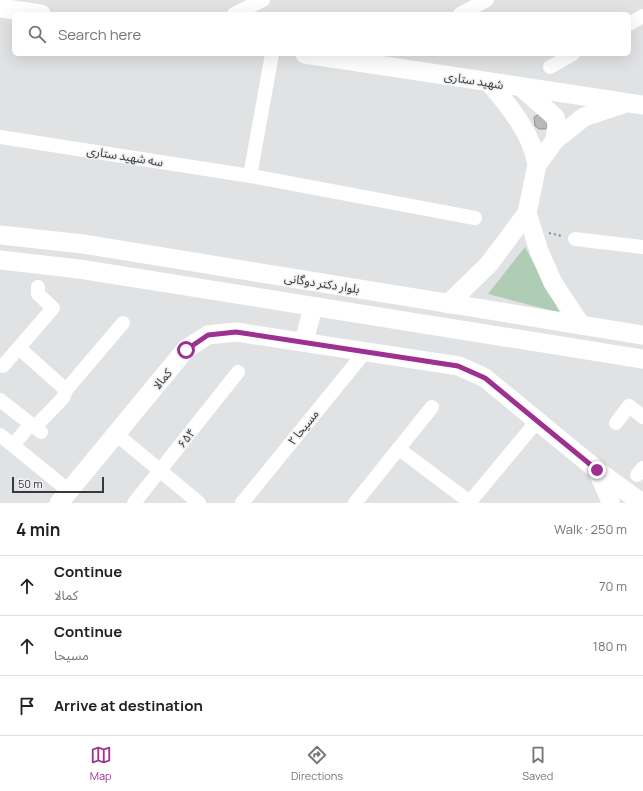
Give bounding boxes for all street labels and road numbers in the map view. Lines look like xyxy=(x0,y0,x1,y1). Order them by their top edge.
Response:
street label: شهید ستاری xyxy=(443,67,505,93)
street label: سه شهید ستاری xyxy=(85,142,165,170)
street label: بلوار دکتر دوگانی xyxy=(283,269,361,297)
street label: کمالا xyxy=(148,364,176,393)
street label: مسيحا ۲ xyxy=(283,406,323,448)
street label: ۶۵۴ xyxy=(173,425,199,451)

